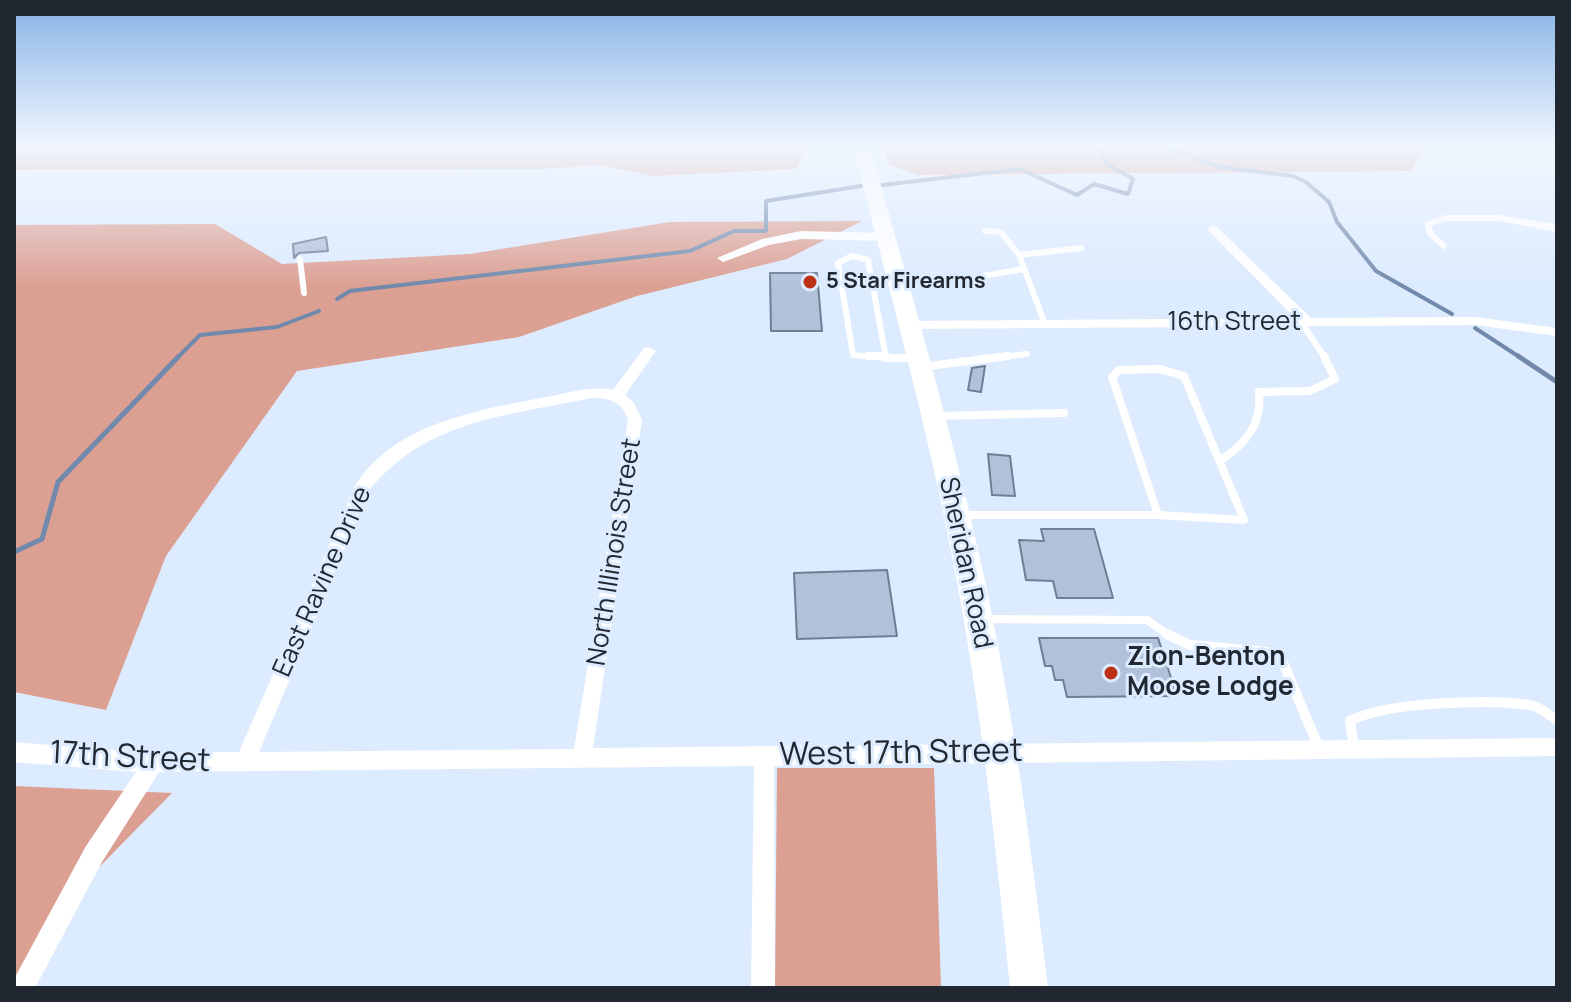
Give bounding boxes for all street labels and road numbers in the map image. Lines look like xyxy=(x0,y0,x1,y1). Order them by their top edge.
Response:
street label: 16th Street xyxy=(1167,307,1301,339)
street label: North Illinois Street xyxy=(582,436,648,668)
street label: Sheridan Road xyxy=(932,475,998,651)
street label: East Ravine Drive xyxy=(267,482,379,682)
street label: West 17th Street xyxy=(779,733,1023,775)
street label: 17th Street xyxy=(49,735,211,781)

